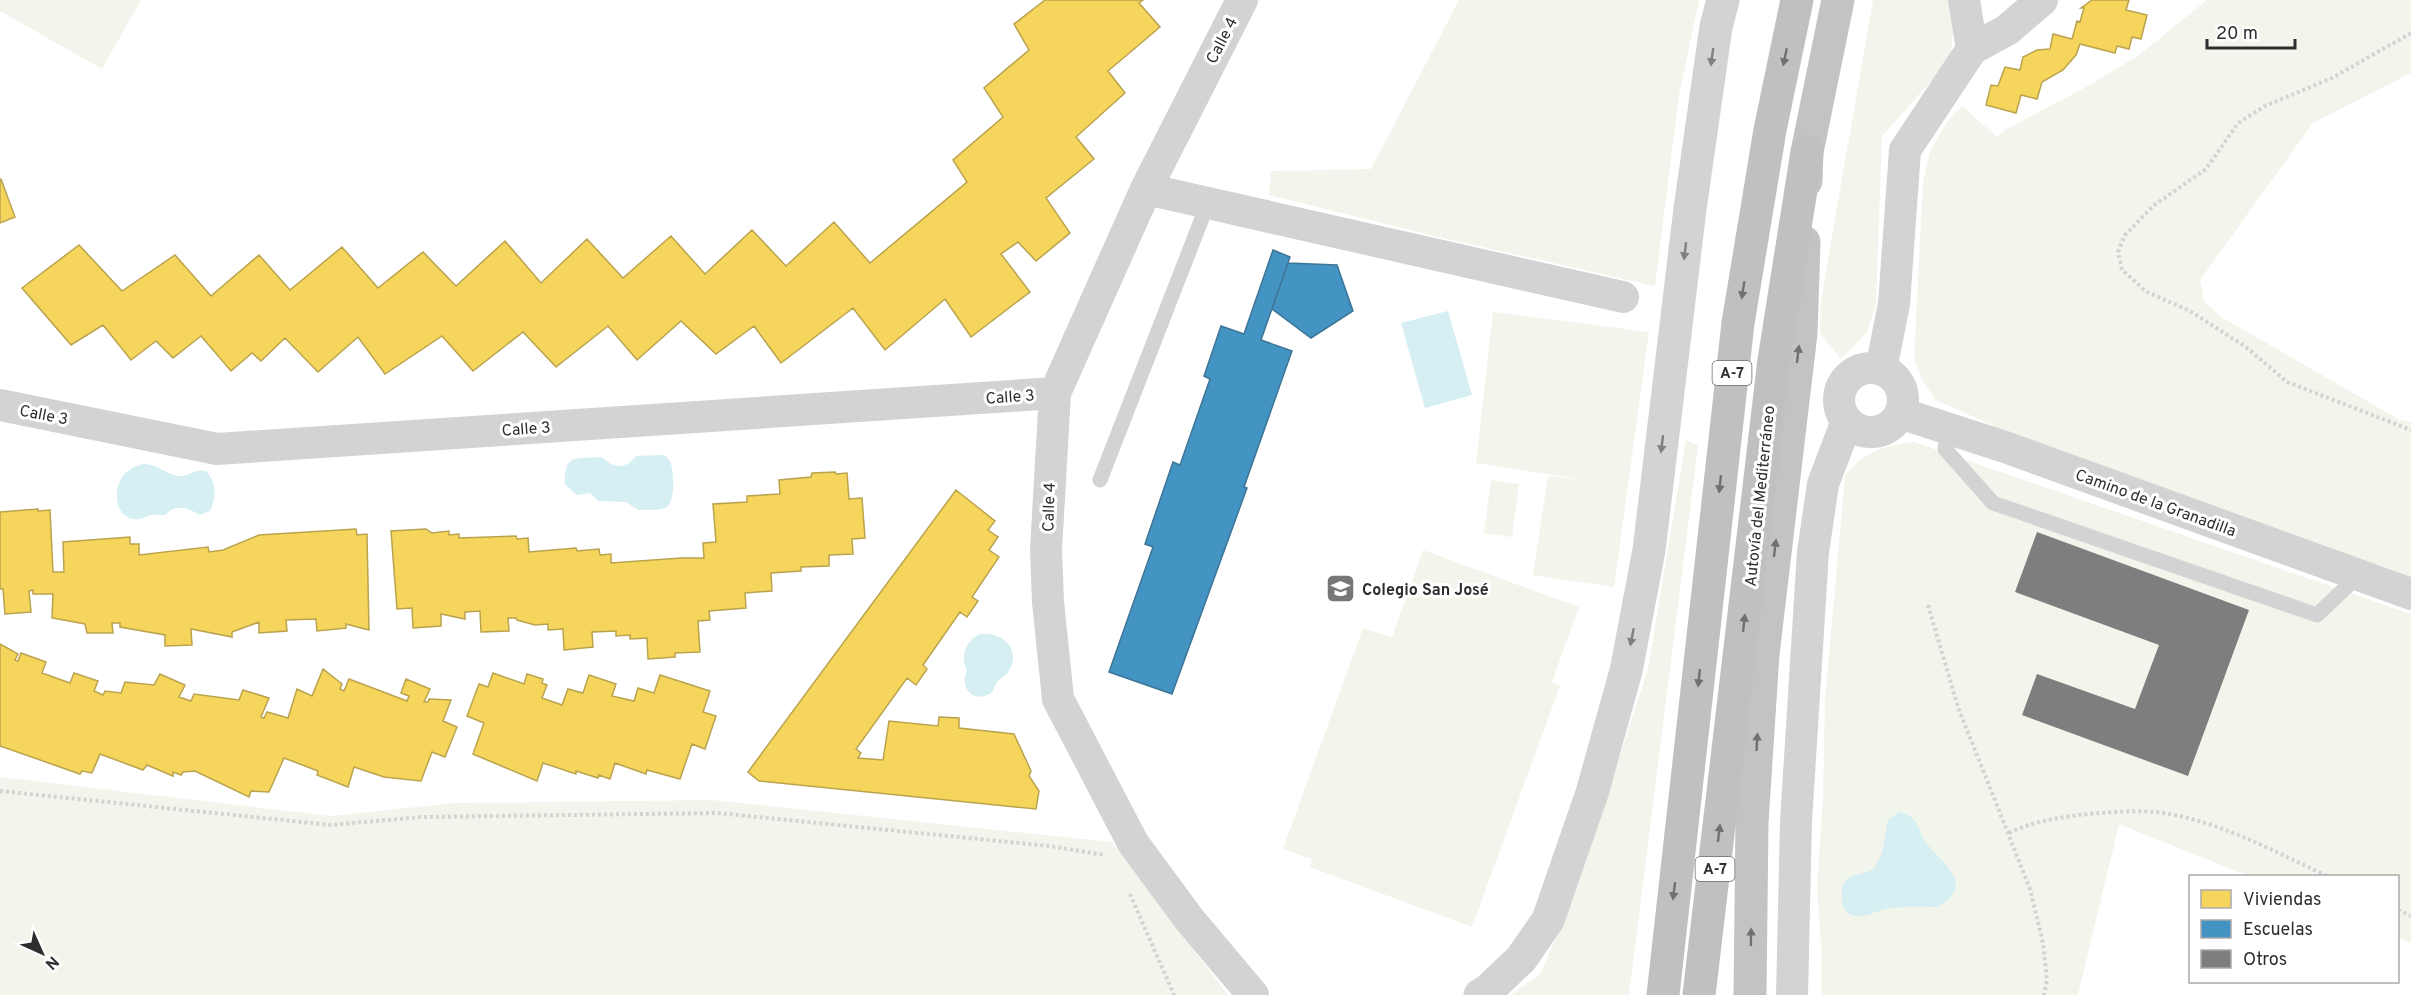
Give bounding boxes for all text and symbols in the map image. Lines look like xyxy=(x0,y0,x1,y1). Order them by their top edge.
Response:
scale bar xyxy=(2207,12,2296,50)
street label: Calle 4 xyxy=(1203,14,1243,67)
text: 20 m xyxy=(2216,23,2258,46)
one-way arrow xyxy=(1707,48,1716,67)
one-way arrow xyxy=(1780,48,1789,67)
one-way arrow xyxy=(1680,241,1690,260)
one-way arrow xyxy=(1738,281,1747,300)
one-way arrow xyxy=(1793,344,1803,363)
road number: A-7 xyxy=(1712,361,1752,385)
street label: Calle 3 xyxy=(985,386,1035,410)
street label: Calle 3 xyxy=(18,401,70,430)
street label: Autovía del Mediterráneo xyxy=(1742,405,1780,588)
street label: Calle 3 xyxy=(501,418,551,442)
one-way arrow xyxy=(1657,435,1667,454)
street label: Camino de la Granadilla xyxy=(2072,466,2238,542)
one-way arrow xyxy=(1715,475,1725,494)
street label: Calle 4 xyxy=(1039,482,1061,532)
one-way arrow xyxy=(1770,538,1780,557)
school or university icon: Colegio San José xyxy=(1325,573,1357,605)
place label: Colegio San José xyxy=(1362,581,1489,601)
one-way arrow xyxy=(1739,614,1749,633)
one-way arrow xyxy=(1627,627,1636,646)
one-way arrow xyxy=(1694,668,1703,687)
one-way arrow xyxy=(1752,732,1761,751)
one-way arrow xyxy=(1715,823,1724,842)
road number: A-7 xyxy=(1696,857,1734,881)
legend xyxy=(2189,875,2399,983)
one-way arrow xyxy=(1670,882,1679,901)
text: Viviendas xyxy=(2243,889,2321,912)
text: Escuelas xyxy=(2243,919,2313,942)
north arrow xyxy=(12,923,72,983)
one-way arrow xyxy=(1746,927,1755,946)
text: Otros xyxy=(2243,949,2287,972)
text: N xyxy=(40,951,62,973)

